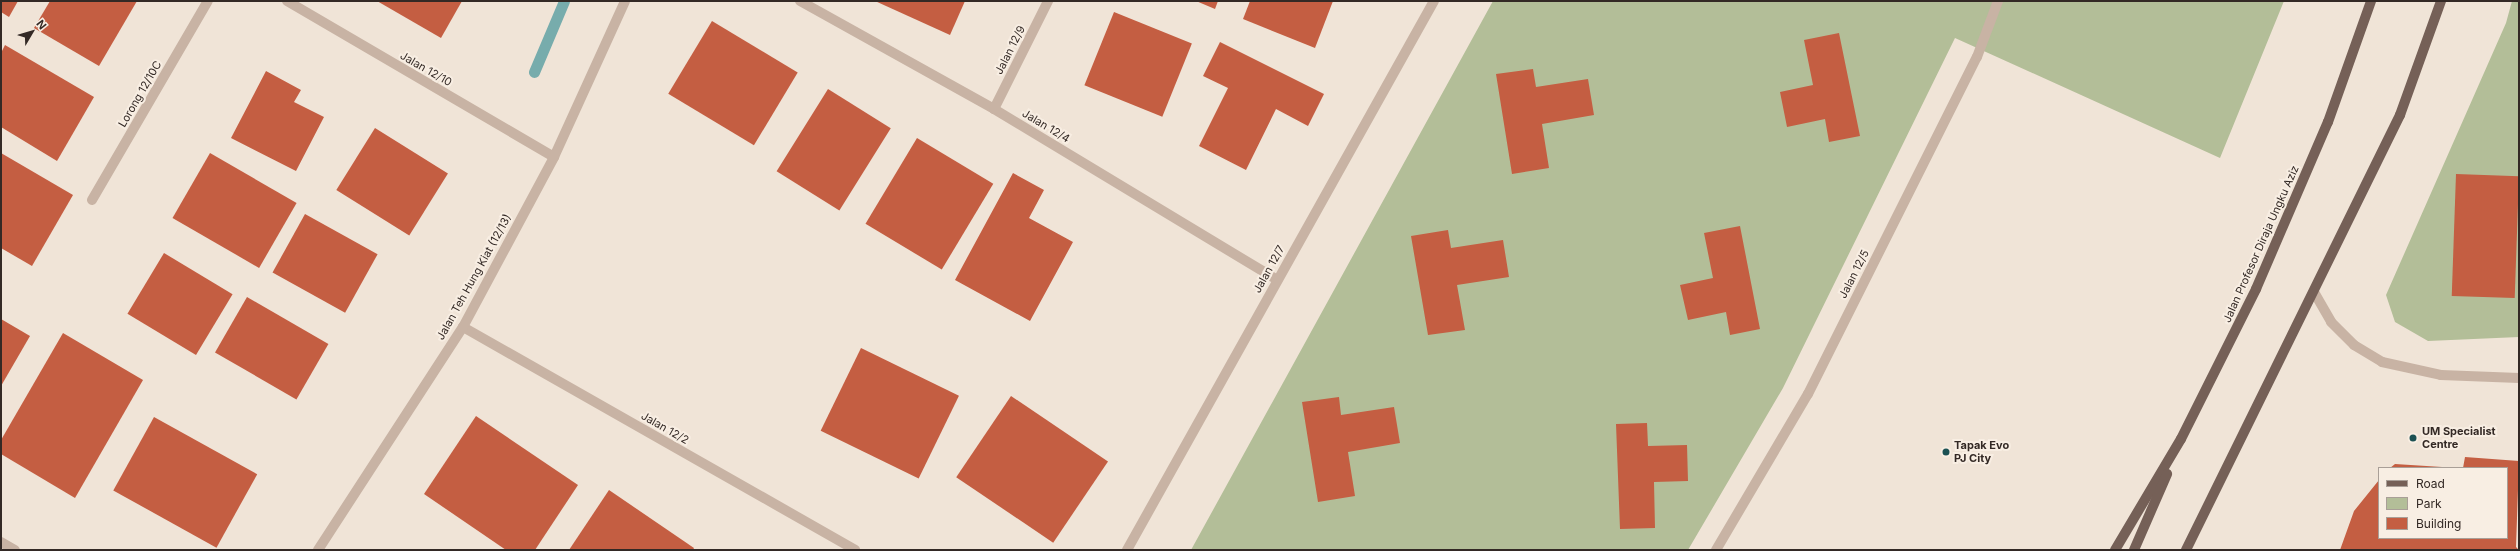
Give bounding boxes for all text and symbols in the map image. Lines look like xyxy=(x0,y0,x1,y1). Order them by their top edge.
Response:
north arrow xyxy=(12,12,52,52)
text: N xyxy=(33,17,50,32)
street label: Jalan 12/9 xyxy=(992,23,1028,77)
street label: Jalan 12/10 xyxy=(398,49,454,89)
street label: Lorong 12/10C xyxy=(116,59,164,129)
street label: Jalan 12/4 xyxy=(1020,107,1072,145)
street label: Jalan Profesor Diraja Ungku Aziz xyxy=(2220,163,2302,325)
street label: Jalan Teh Hung Kiat (12/13) xyxy=(434,212,514,342)
street label: Jalan 12/7 xyxy=(1251,243,1287,295)
street label: Jalan 12/5 xyxy=(1836,248,1872,300)
street label: Jalan 12/2 xyxy=(639,409,691,447)
place label: UM Specialist Centre xyxy=(2422,425,2496,451)
marker: UM Specialist Centre xyxy=(2407,432,2419,444)
place label: Tapak Evo PJ City xyxy=(1954,439,2009,465)
marker: Tapak Evo PJ City xyxy=(1941,447,1951,457)
legend xyxy=(2378,467,2508,539)
text: Road xyxy=(2416,476,2445,491)
text: Park xyxy=(2416,496,2442,511)
text: Building xyxy=(2416,516,2461,531)

